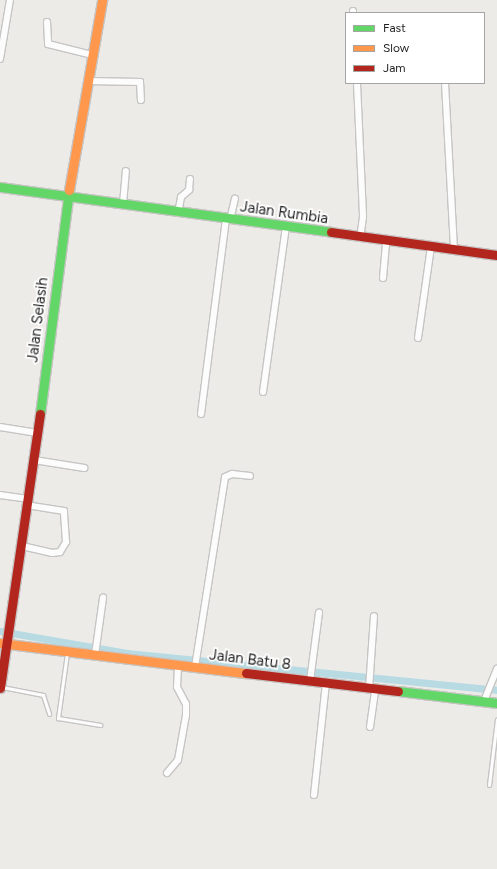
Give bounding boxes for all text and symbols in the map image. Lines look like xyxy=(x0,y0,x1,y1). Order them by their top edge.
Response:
legend xyxy=(345,12,485,84)
text: Fast xyxy=(383,21,406,35)
text: Slow xyxy=(383,41,409,55)
text: Jam xyxy=(383,61,406,75)
street label: Jalan Rumbia xyxy=(239,198,329,228)
street label: Jalan Selasih xyxy=(24,276,52,364)
street label: Jalan Batu 8 xyxy=(208,646,292,674)

